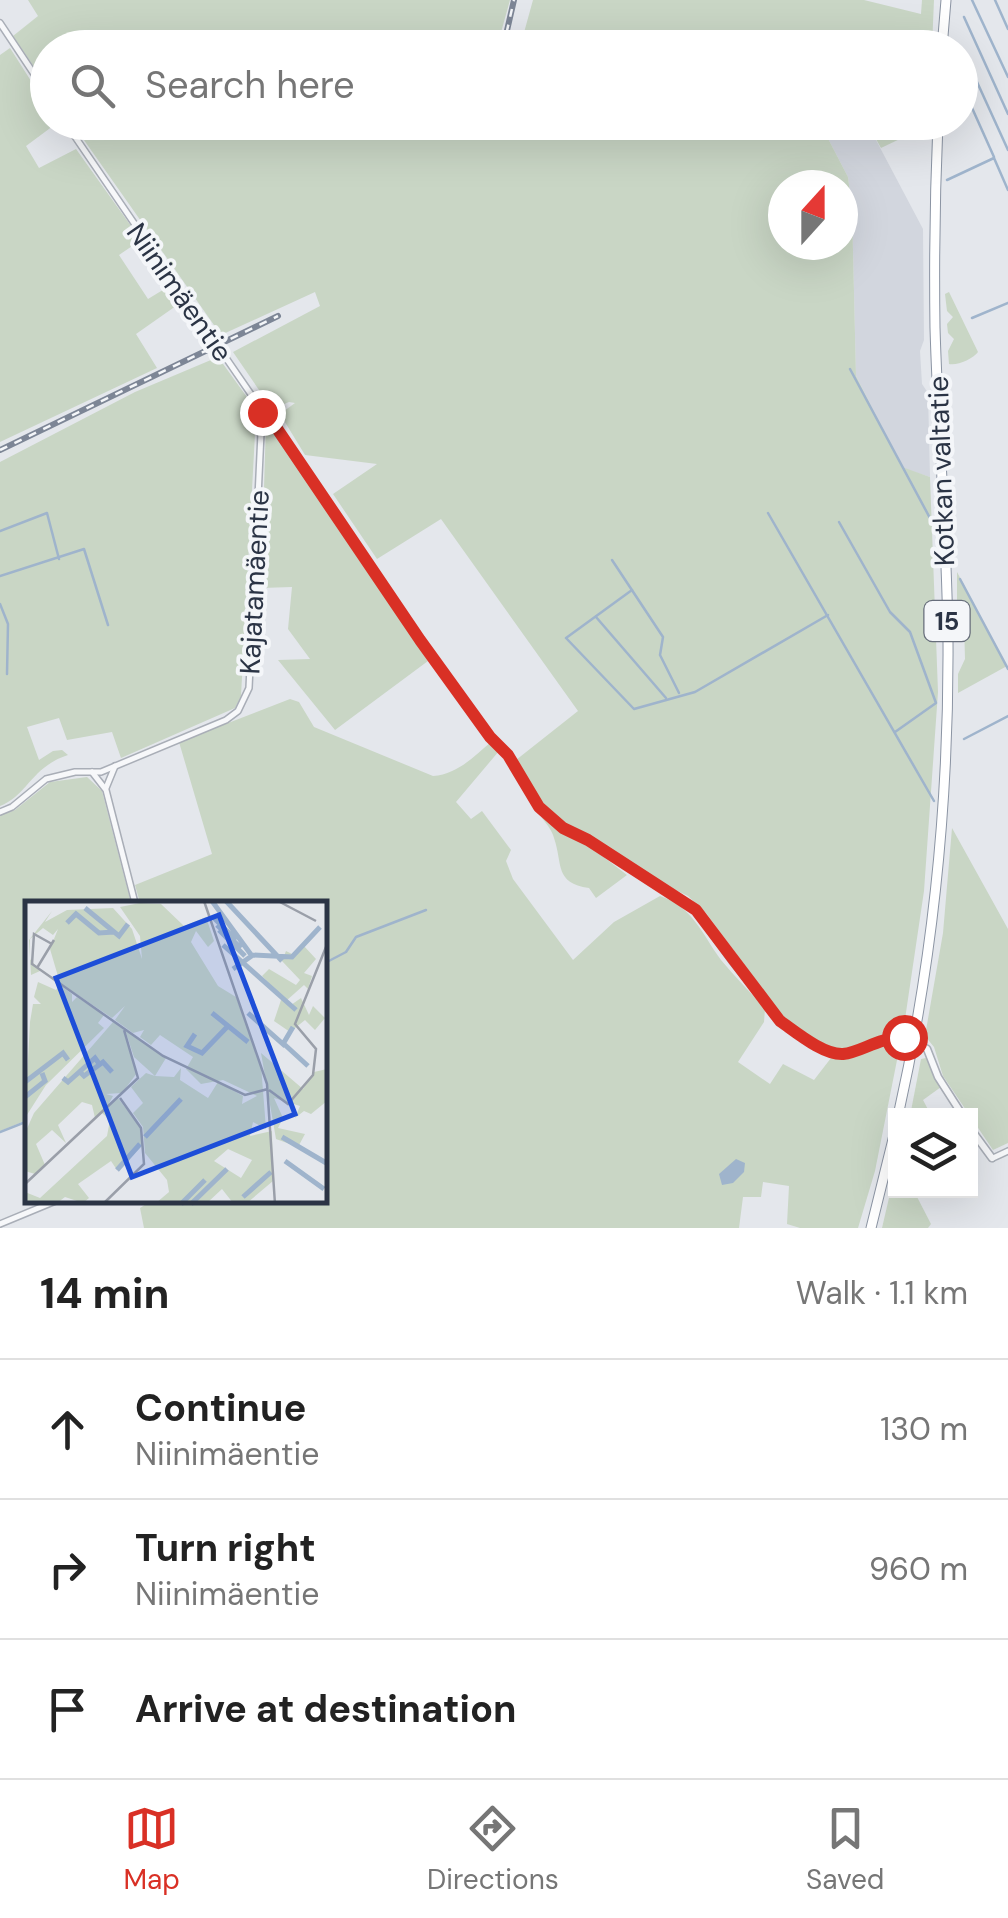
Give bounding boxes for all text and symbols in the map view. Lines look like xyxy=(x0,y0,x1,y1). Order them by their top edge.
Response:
search box xyxy=(30,30,978,140)
icon: search xyxy=(65,58,120,113)
text: Search here xyxy=(145,60,355,110)
north arrow xyxy=(768,170,858,260)
street label: Niinimäentie xyxy=(118,216,241,369)
street label: Kotkan valtatie xyxy=(920,375,963,567)
route end xyxy=(240,390,286,436)
street label: Kajatamäentie xyxy=(231,489,278,675)
road number: 15 xyxy=(924,601,970,641)
inset map xyxy=(25,901,328,1203)
route start xyxy=(882,1015,928,1061)
map controls xyxy=(888,1108,978,1198)
button: layers xyxy=(888,1108,978,1198)
text: 14 min xyxy=(40,1266,169,1321)
text: Walk · 1.1 km xyxy=(796,1272,968,1314)
text: Continue xyxy=(135,1383,306,1433)
icon: ahead xyxy=(40,1402,95,1457)
text: 130 m xyxy=(880,1408,968,1450)
text: Niinimäentie xyxy=(135,1433,319,1475)
text: Turn right xyxy=(135,1523,316,1573)
icon: right xyxy=(40,1542,95,1597)
text: 960 m xyxy=(869,1548,968,1590)
text: Niinimäentie xyxy=(135,1573,319,1615)
icon: arrive xyxy=(40,1682,95,1737)
text: Arrive at destination xyxy=(135,1684,517,1734)
tab: Map xyxy=(124,1801,180,1898)
tab: Directions xyxy=(427,1801,559,1898)
tab: Saved xyxy=(806,1801,884,1898)

